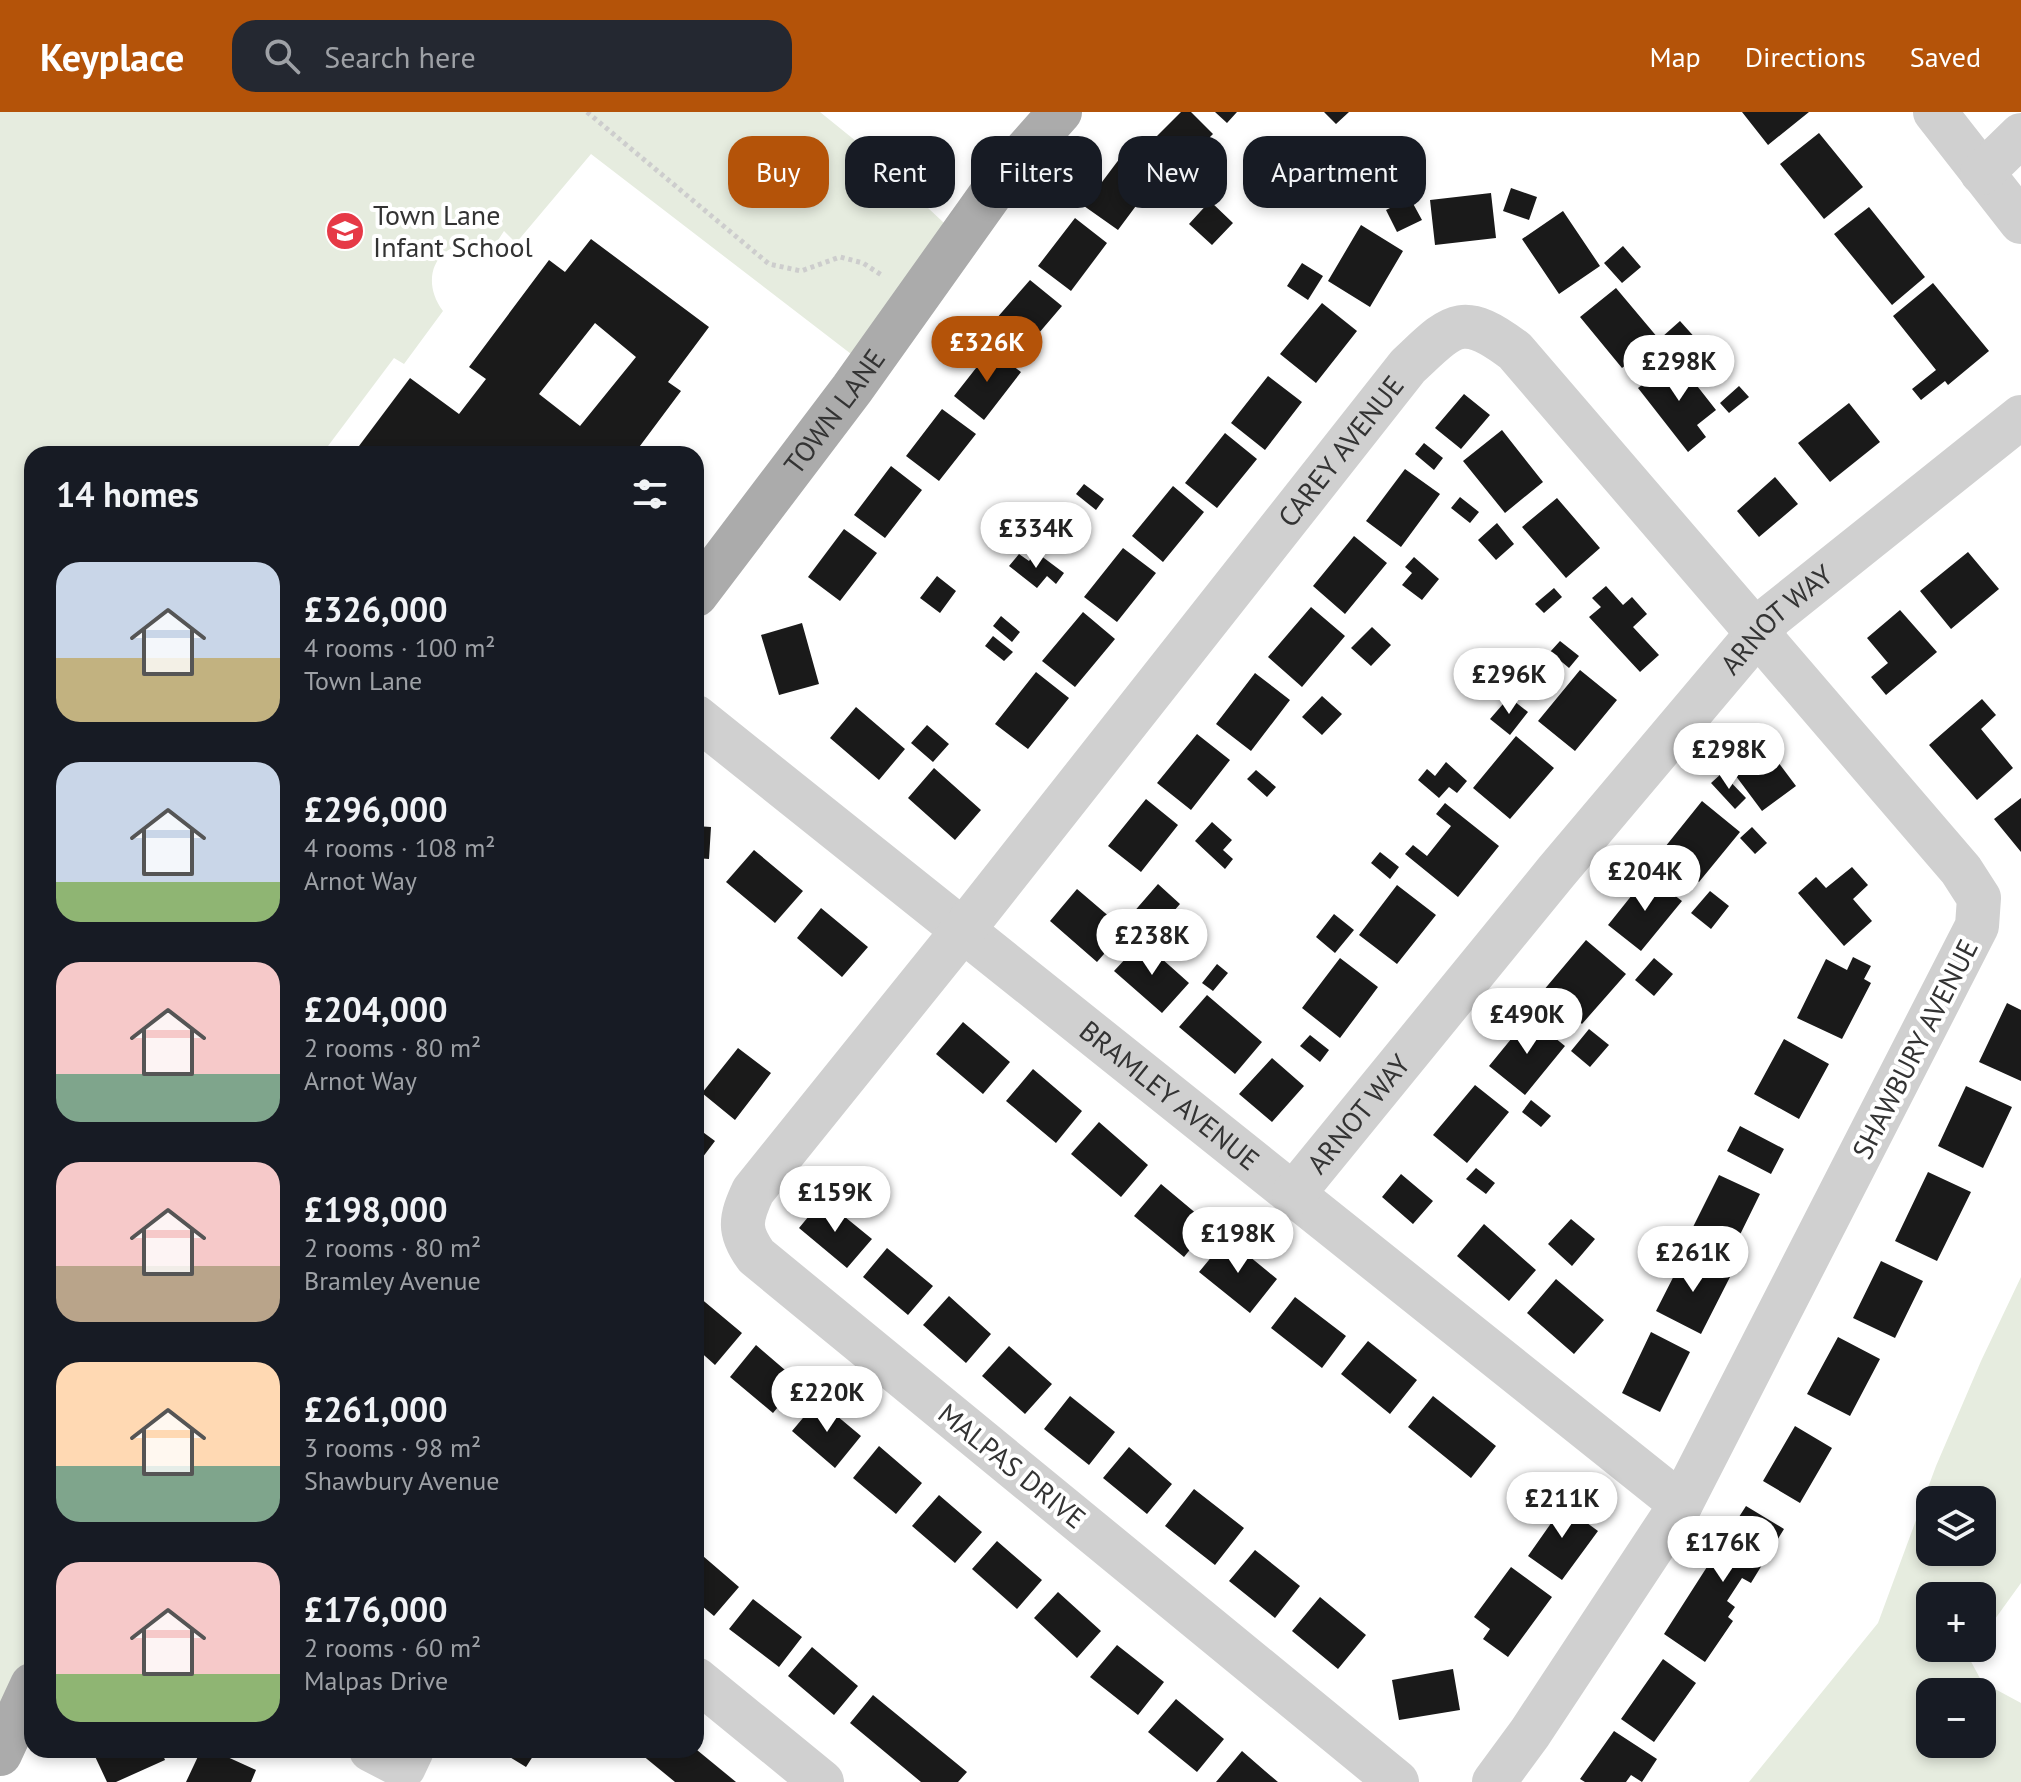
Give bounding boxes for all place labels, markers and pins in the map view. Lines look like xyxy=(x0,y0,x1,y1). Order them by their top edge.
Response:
place label: Town Lane Infant School xyxy=(373,196,533,265)
school or university icon: Town Lane Infant School xyxy=(324,210,366,252)
pin: £326K xyxy=(931,316,1043,384)
pin: £298K xyxy=(1623,335,1735,403)
pin: £334K xyxy=(980,502,1092,570)
pin: £296K xyxy=(1453,648,1565,716)
pin: £298K xyxy=(1673,723,1785,791)
pin: £204K xyxy=(1589,845,1701,913)
pin: £238K xyxy=(1096,909,1208,977)
pin: £490K xyxy=(1471,988,1583,1056)
pin: £159K xyxy=(779,1166,891,1234)
pin: £198K xyxy=(1182,1207,1294,1275)
pin: £261K xyxy=(1637,1226,1749,1294)
pin: £220K xyxy=(771,1366,883,1434)
pin: £211K xyxy=(1506,1472,1618,1540)
pin: £176K xyxy=(1667,1516,1779,1584)

